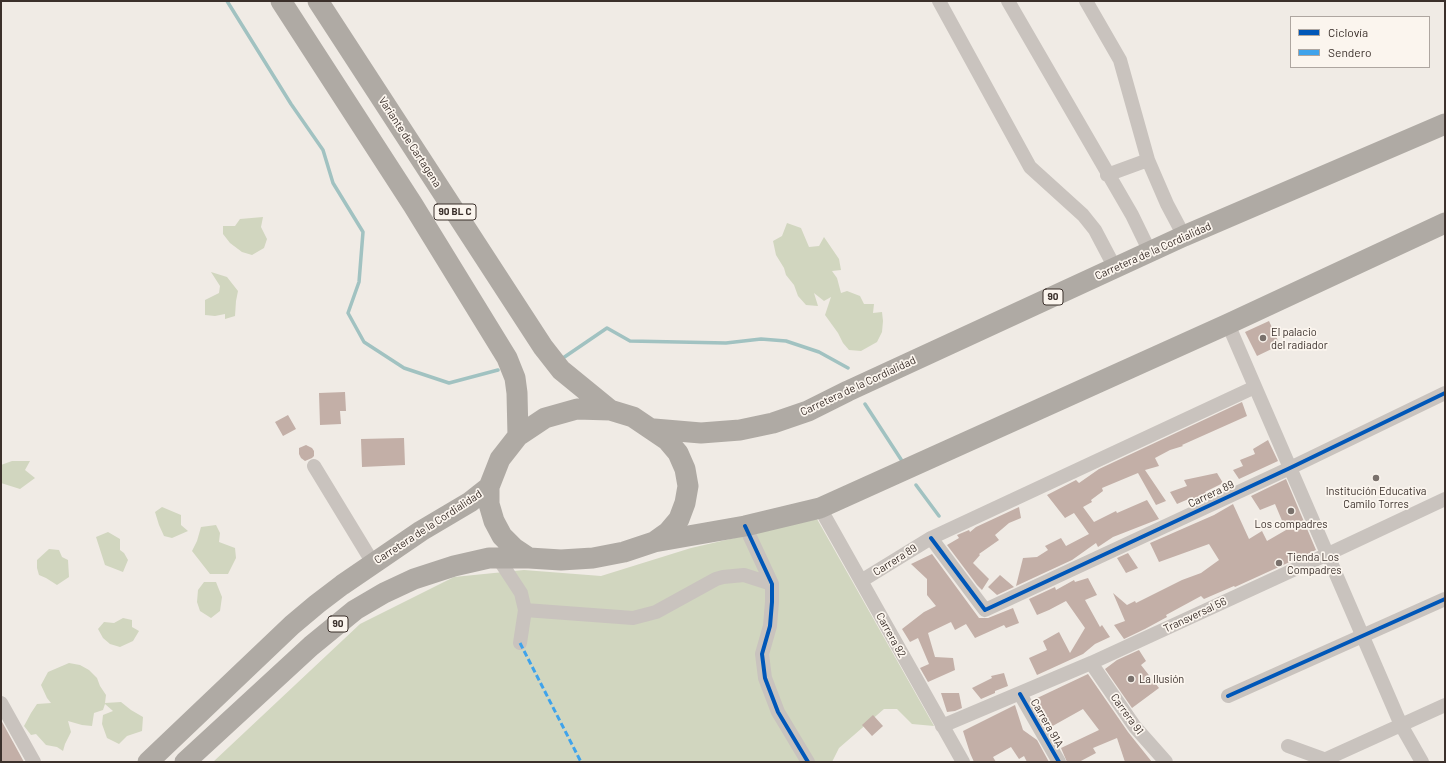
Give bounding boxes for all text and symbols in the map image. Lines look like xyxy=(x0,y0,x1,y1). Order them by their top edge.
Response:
legend xyxy=(1290,16,1430,68)
text: Ciclovía xyxy=(1328,25,1368,39)
text: Sendero xyxy=(1328,45,1372,59)
street label: Variante de Cartagena xyxy=(376,94,444,190)
road number: 90 BL C xyxy=(434,204,476,220)
street label: Carretera de la Cordialidad xyxy=(1093,219,1213,283)
road number: 90 xyxy=(1043,289,1063,305)
place label: El palacio del radiador xyxy=(1271,325,1328,351)
marker: El palacio del radiador xyxy=(1258,333,1268,343)
street label: Carretera de la Cordialidad xyxy=(798,353,918,419)
marker: Institución Educativa Camilo Torres xyxy=(1371,473,1381,483)
street label: Carrera 89 xyxy=(1186,478,1236,510)
place label: Institución Educativa Camilo Torres xyxy=(1326,484,1426,510)
street label: Carretera de la Cordialidad xyxy=(372,487,484,567)
marker: Los compadres xyxy=(1286,506,1296,516)
place label: Los compadres xyxy=(1254,517,1328,531)
street label: Carrera 89 xyxy=(871,541,919,579)
place label: Tienda Los Compadres xyxy=(1287,550,1341,576)
marker: Tienda Los Compadres xyxy=(1274,558,1284,568)
street label: Transversal 56 xyxy=(1161,595,1229,635)
street label: Carrera 92 xyxy=(873,610,909,660)
road number: 90 xyxy=(328,616,348,632)
place label: La Ilusión xyxy=(1139,672,1184,686)
marker: La Ilusión xyxy=(1126,674,1136,684)
street label: Carrera 91 xyxy=(1108,691,1146,737)
street label: Carrera 91A xyxy=(1028,696,1066,750)

